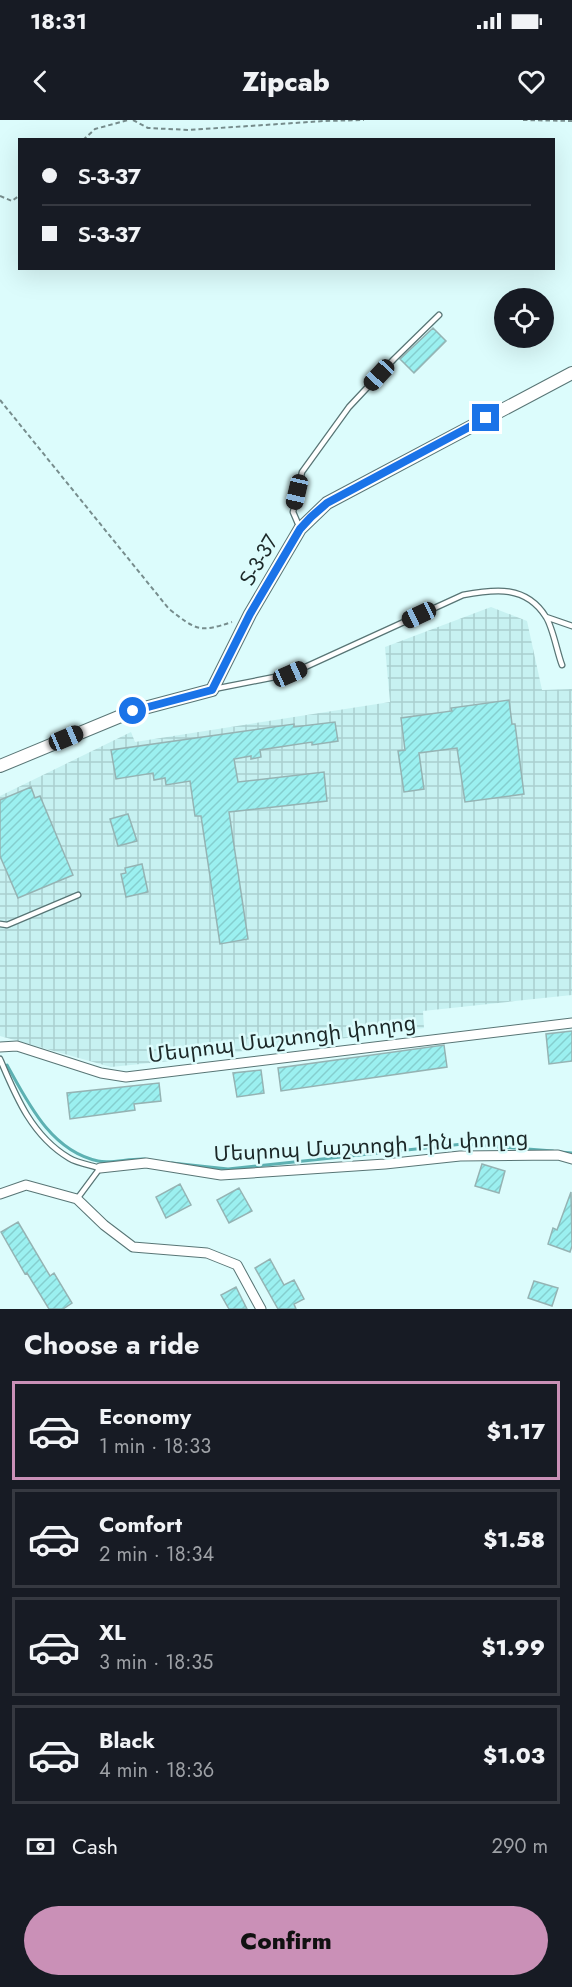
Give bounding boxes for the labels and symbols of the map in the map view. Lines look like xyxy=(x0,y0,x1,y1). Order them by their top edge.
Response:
car xyxy=(360,356,398,394)
route end xyxy=(472,404,499,431)
car xyxy=(284,472,310,512)
street label: Տ-3-37 xyxy=(232,529,286,591)
car xyxy=(399,599,439,631)
car xyxy=(270,658,310,690)
route start xyxy=(119,697,146,724)
car xyxy=(46,723,86,753)
street label: Մեսրոպ Մաշտոցի փողոց xyxy=(146,1008,418,1070)
street label: Մեսրոպ Մաշտոցի 1-ին փողոց xyxy=(213,1123,529,1169)

